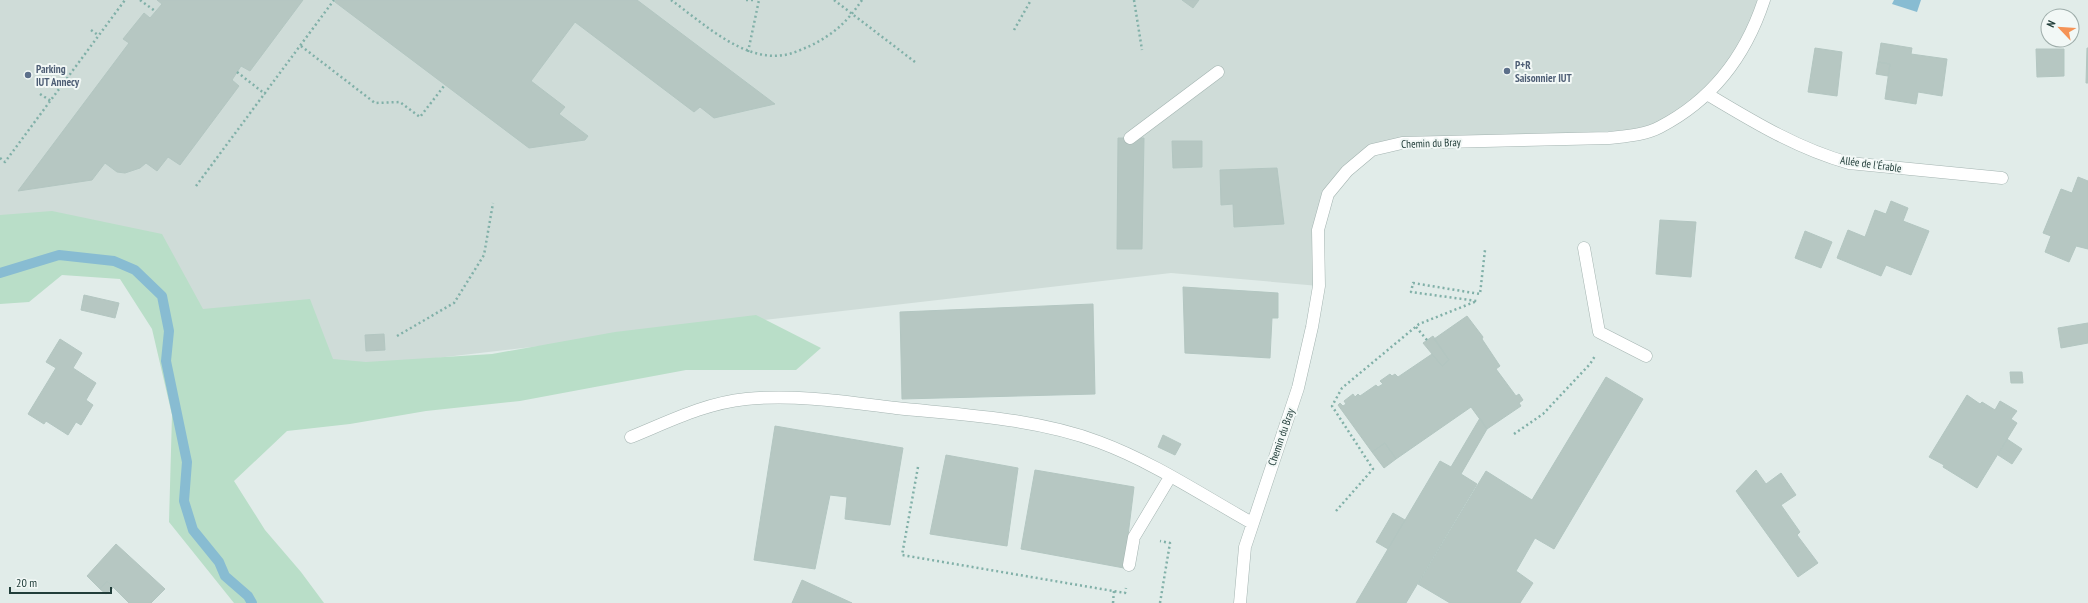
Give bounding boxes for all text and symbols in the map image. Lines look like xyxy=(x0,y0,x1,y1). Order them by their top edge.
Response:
north arrow xyxy=(2040,8,2080,48)
text: N xyxy=(2043,18,2059,29)
place label: P+R Saisonnier IUT xyxy=(1515,58,1572,85)
place label: Parking IUT Annecy xyxy=(36,62,80,89)
marker: P+R Saisonnier IUT xyxy=(1502,66,1512,76)
marker: Parking IUT Annecy xyxy=(23,70,33,80)
street label: Chemin du Bray xyxy=(1401,135,1462,151)
street label: Allée de l'Érable xyxy=(1839,153,1903,175)
street label: Chemin du Bray xyxy=(1265,406,1298,468)
scale bar xyxy=(10,569,111,595)
text: 20 m xyxy=(16,575,37,590)

